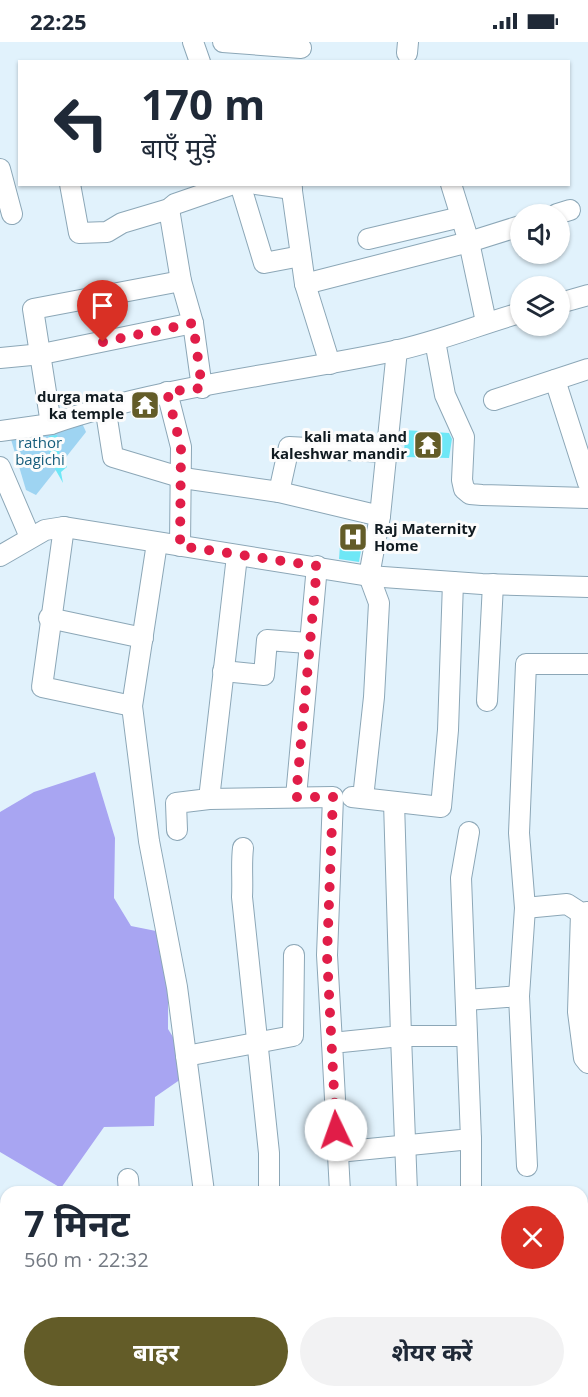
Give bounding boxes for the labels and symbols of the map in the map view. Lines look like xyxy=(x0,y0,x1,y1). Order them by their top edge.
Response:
pin xyxy=(77,280,128,342)
place label: durga mata ka temple xyxy=(37,386,124,423)
temple icon: durga mata ka temple xyxy=(129,389,161,421)
place label: kali mata and kaleshwar mandir xyxy=(271,426,407,463)
temple icon: kali mata and kaleshwar mandir xyxy=(412,429,444,461)
park label: rathor bagichi xyxy=(15,432,65,469)
place label: Raj Maternity Home xyxy=(374,518,477,555)
hospital icon: Raj Maternity Home xyxy=(337,521,369,553)
position arrow xyxy=(304,1098,368,1162)

